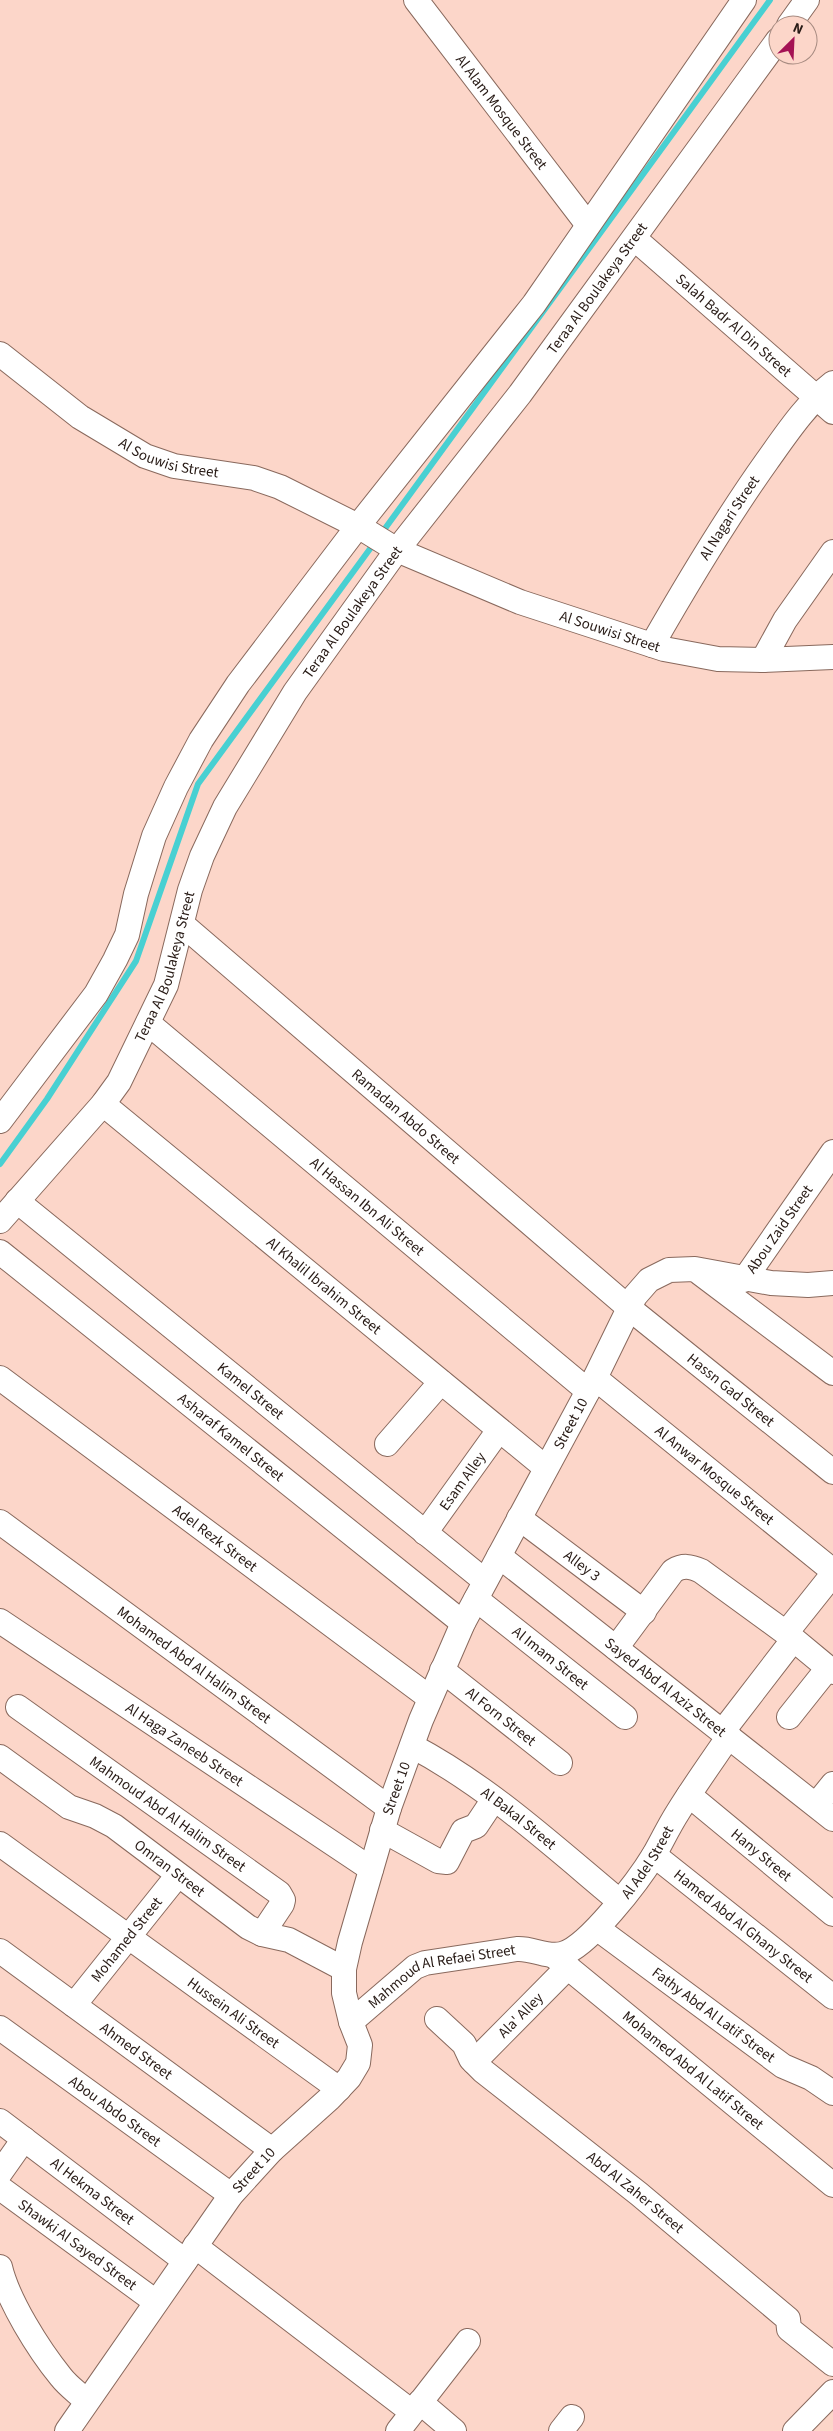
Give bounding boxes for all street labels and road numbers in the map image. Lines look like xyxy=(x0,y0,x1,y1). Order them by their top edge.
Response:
street label: Al Alam Mosque Street xyxy=(450,50,552,174)
street label: Teraa Al Boulakeya Street xyxy=(542,218,653,359)
street label: Salah Badr Al Din Street xyxy=(671,269,796,382)
street label: Al Souwisi Street xyxy=(115,433,220,484)
street label: Al Nagari Street xyxy=(695,471,765,564)
street label: Teraa Al Boulakeya Street xyxy=(298,542,407,683)
street label: Al Souwisi Street xyxy=(557,606,663,658)
street label: Teraa Al Boulakeya Street xyxy=(130,889,200,1046)
street label: Ramadan Abdo Street xyxy=(347,1064,464,1169)
street label: Al Hassan Ibn Ali Street xyxy=(305,1153,429,1261)
street label: Abou Zaid Street xyxy=(742,1181,818,1278)
street label: Al Khalil Ibrahim Street xyxy=(262,1232,386,1340)
street label: Hassn Gad Street xyxy=(682,1349,779,1432)
street label: Kamel Street xyxy=(212,1358,288,1425)
street label: Asharaf Kamel Street xyxy=(173,1388,288,1487)
street label: Street 10 xyxy=(548,1394,593,1453)
street label: Al Anwar Mosque Street xyxy=(650,1421,778,1530)
street label: Esam Alley xyxy=(435,1448,491,1515)
street label: Adel Rezk Street xyxy=(168,1500,262,1577)
street label: Alley 3 xyxy=(559,1545,604,1587)
street label: Mohamed Abd Al Halim Street xyxy=(112,1601,275,1729)
street label: Al Imam Street xyxy=(508,1622,593,1695)
street label: Sayed Abd Al Aziz Street xyxy=(600,1633,730,1742)
street label: Al Forn Street xyxy=(461,1682,540,1751)
street label: Al Haga Zaneeb Street xyxy=(121,1698,247,1792)
street label: Mahmoud Abd Al Halim Street xyxy=(85,1751,250,1877)
street label: Street 10 xyxy=(377,1759,416,1818)
street label: Al Bakal Street xyxy=(476,1782,561,1855)
street label: Al Adel Street xyxy=(616,1822,679,1903)
street label: Hany Street xyxy=(726,1824,796,1887)
street label: Omran Street xyxy=(130,1835,209,1902)
street label: Hamed Abd Al Ghany Street xyxy=(669,1864,817,1988)
street label: Mohamed Street xyxy=(86,1893,167,1987)
street label: Mahmoud Al Refaei Street xyxy=(364,1939,517,2014)
street label: Fathy Abd Al Latif Street xyxy=(647,1962,779,2068)
street label: Hussein Ali Street xyxy=(183,1973,284,2054)
street label: Ala' Alley xyxy=(493,1988,548,2043)
street label: Mohamed Abd Al Latif Street xyxy=(618,2006,768,2135)
street label: Ahmed Street xyxy=(96,2018,177,2085)
street label: Abou Abdo Street xyxy=(64,2071,165,2152)
street label: Street 10 xyxy=(228,2143,280,2198)
street label: Abd Al Zaher Street xyxy=(582,2147,688,2238)
street label: Al Hekma Street xyxy=(46,2153,139,2230)
street label: Shawki Al Sayed Street xyxy=(13,2194,141,2296)

